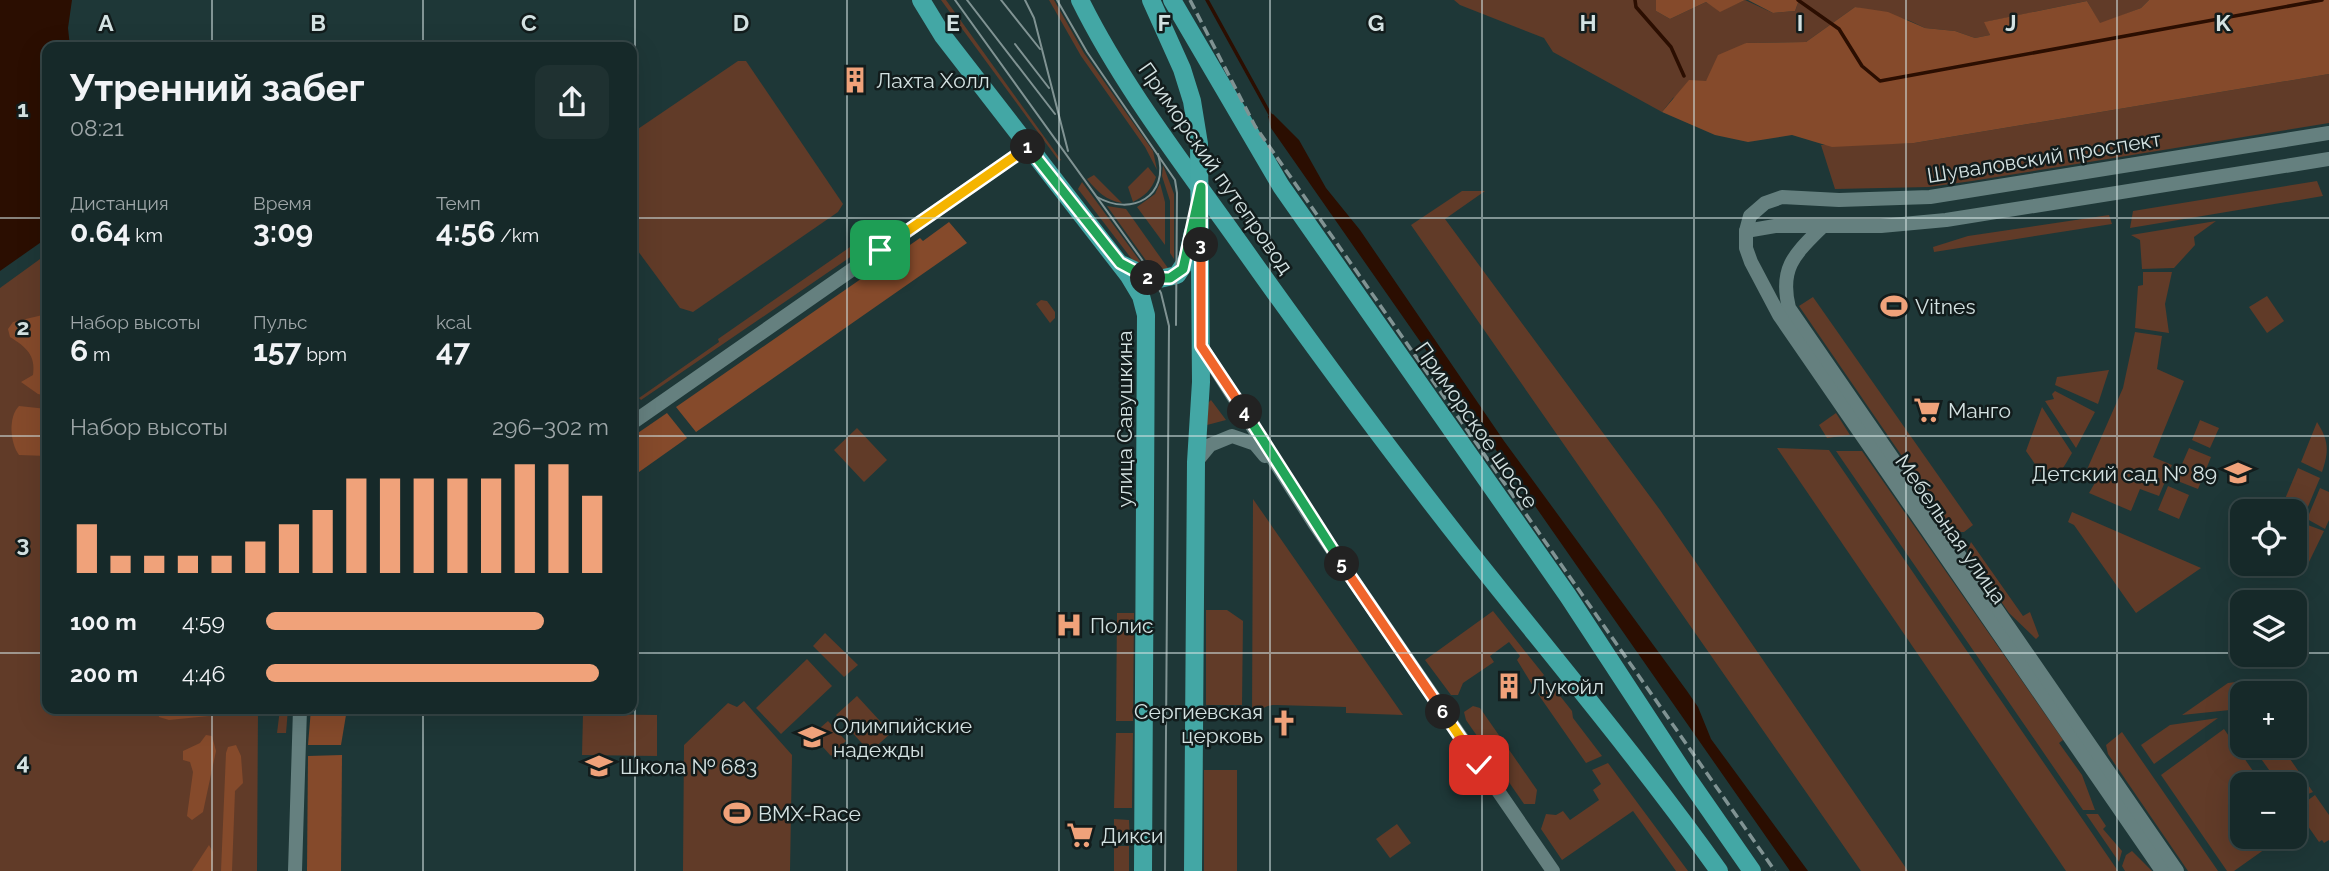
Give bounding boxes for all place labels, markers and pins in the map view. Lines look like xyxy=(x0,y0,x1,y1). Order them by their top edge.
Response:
building icon: Лахта Холл xyxy=(840,65,870,95)
place label: Лахта Холл xyxy=(876,68,990,93)
pin: 1 xyxy=(1010,130,1046,164)
pin xyxy=(850,220,910,280)
pin: 3 xyxy=(1184,228,1218,262)
pin: 2 xyxy=(1130,260,1166,296)
sports icon: Vitnes xyxy=(1879,291,1909,321)
place label: Vitnes xyxy=(1915,294,1976,319)
pin: 4 xyxy=(1228,394,1262,430)
supermarket icon: Манго xyxy=(1912,395,1942,425)
place label: Манго xyxy=(1948,398,2011,423)
school or university icon: Детский сад № 89 xyxy=(2223,458,2253,488)
place label: Детский сад № 89 xyxy=(2032,461,2217,486)
pin: 5 xyxy=(1324,546,1360,582)
hospital icon: Полис xyxy=(1054,610,1084,640)
place label: Полис xyxy=(1090,613,1153,638)
building icon: Лукойл xyxy=(1494,671,1524,701)
place label: Лукойл xyxy=(1530,674,1604,699)
pin: 6 xyxy=(1426,694,1460,730)
place label: Сергиевская церковь xyxy=(1134,699,1263,748)
church icon: Сергиевская церковь xyxy=(1269,708,1299,738)
place label: Олимпийские надежды xyxy=(833,713,972,762)
school or university icon: Олимпийские надежды xyxy=(797,722,827,752)
pin xyxy=(1449,735,1509,795)
school or university icon: Школа № 683 xyxy=(584,751,614,781)
place label: Школа № 683 xyxy=(620,754,757,779)
sports icon: BMX-Race xyxy=(722,798,752,828)
place label: BMX-Race xyxy=(758,801,861,826)
supermarket icon: Дикси xyxy=(1065,820,1095,850)
place label: Дикси xyxy=(1101,823,1164,848)

